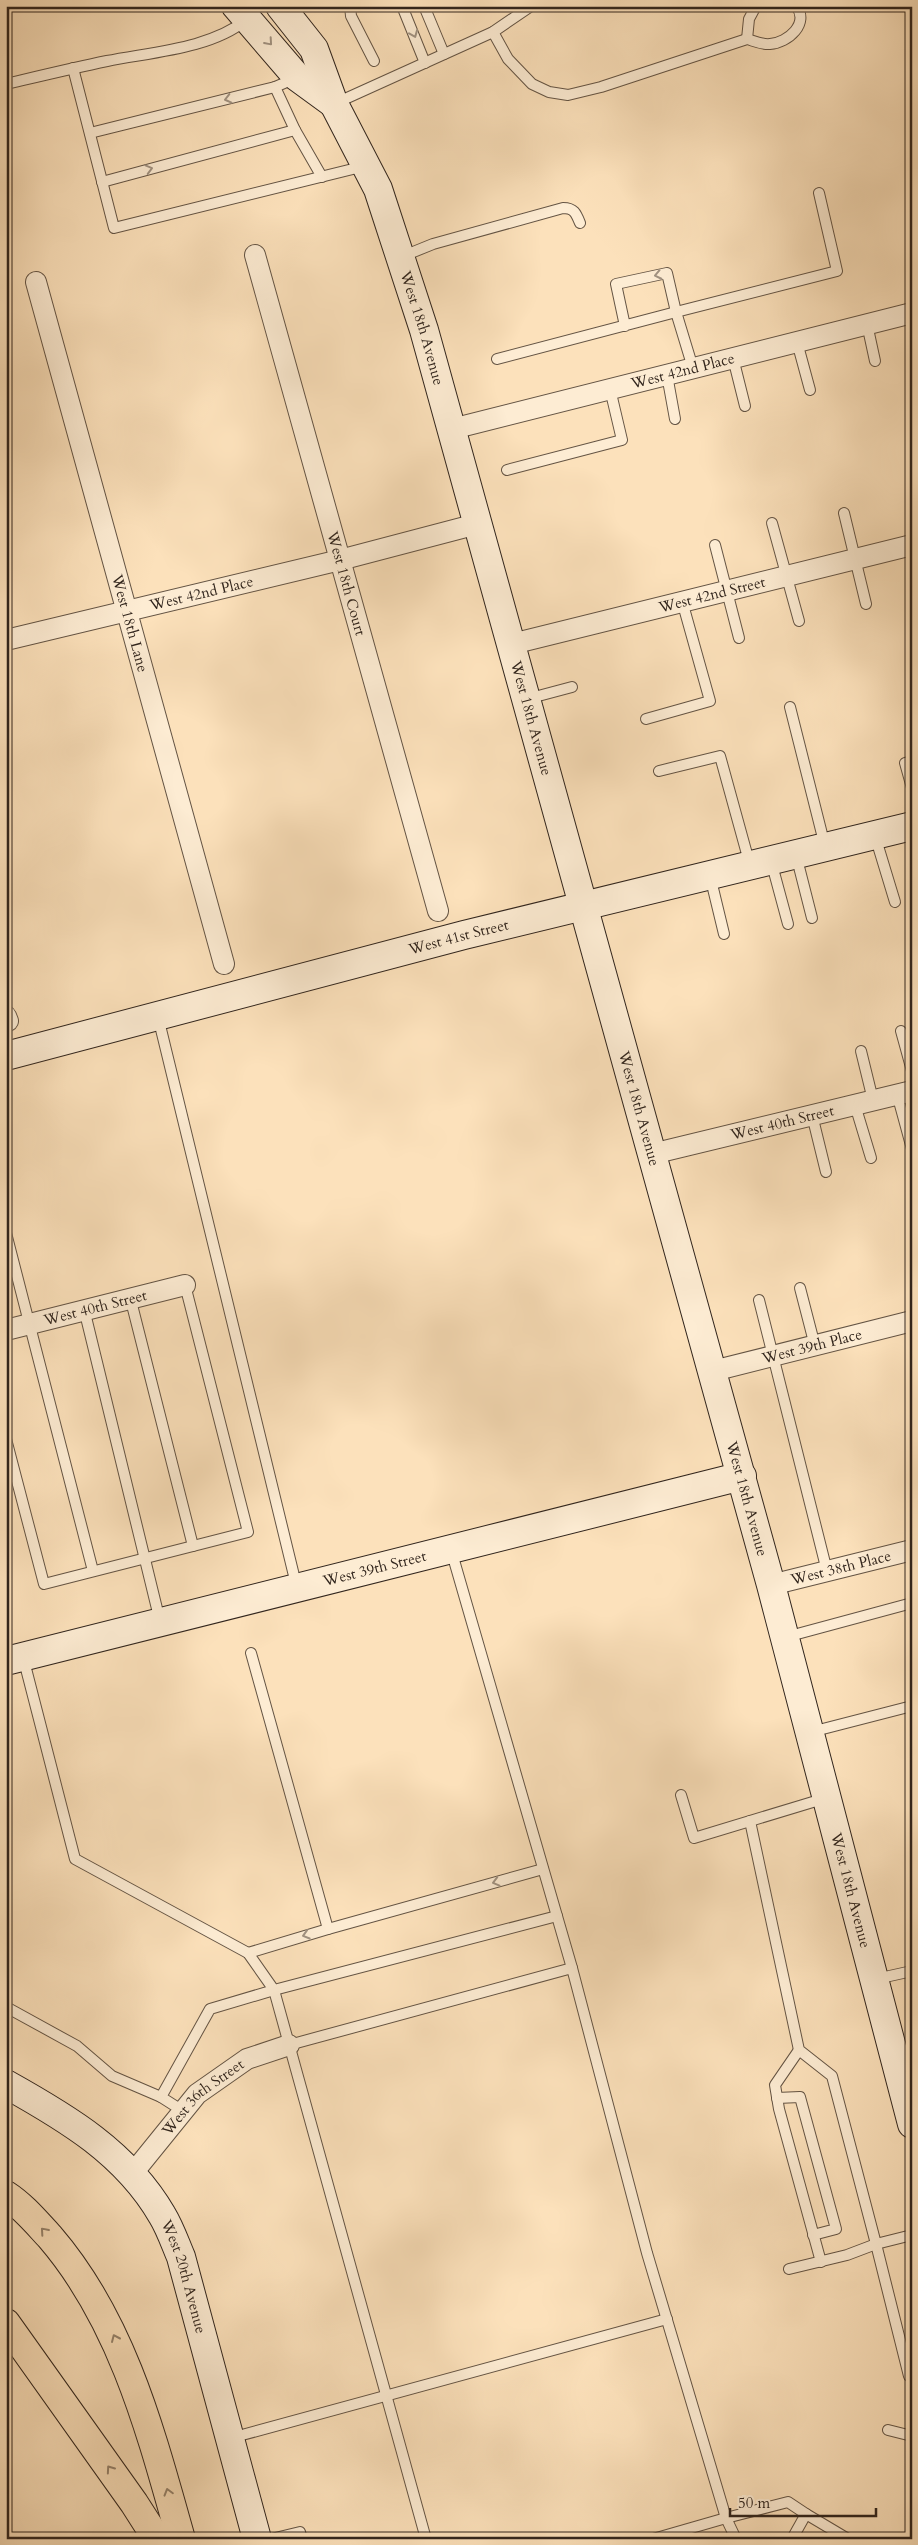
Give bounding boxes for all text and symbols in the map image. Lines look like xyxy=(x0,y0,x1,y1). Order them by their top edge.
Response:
one-way arrow xyxy=(408,30,418,38)
one-way arrow xyxy=(263,37,272,46)
one-way arrow xyxy=(223,93,232,104)
one-way arrow xyxy=(144,164,153,175)
street label: West 18th Avenue xyxy=(395,267,449,388)
one-way arrow xyxy=(654,269,663,280)
street label: West 42nd Place xyxy=(628,348,737,394)
street label: West 18th Court xyxy=(322,528,371,638)
street label: West 18th Lane xyxy=(107,571,153,675)
street label: West 42nd Place xyxy=(147,571,256,615)
street label: West 42nd Street xyxy=(656,572,768,618)
street label: West 18th Avenue xyxy=(506,657,557,778)
street label: West 41st Street xyxy=(405,914,511,959)
street label: West 18th Avenue xyxy=(614,1048,665,1168)
street label: West 40th Street xyxy=(728,1100,836,1145)
street label: West 40th Street xyxy=(41,1285,149,1330)
street label: West 39th Place xyxy=(759,1324,864,1369)
street label: West 18th Avenue xyxy=(721,1438,773,1559)
street label: West 39th Street xyxy=(320,1546,428,1591)
street label: West 38th Place xyxy=(788,1546,893,1590)
street label: West 18th Avenue xyxy=(826,1830,876,1950)
one-way arrow xyxy=(493,1876,501,1886)
one-way arrow xyxy=(302,1930,311,1940)
street label: West 36th Street xyxy=(157,2054,248,2140)
street label: West 20th Avenue xyxy=(156,2215,211,2336)
one-way arrow xyxy=(41,2228,50,2237)
one-way arrow xyxy=(111,2334,121,2343)
one-way arrow xyxy=(107,2465,116,2475)
scale bar xyxy=(730,2485,877,2517)
one-way arrow xyxy=(163,2488,173,2496)
text: 50 m xyxy=(738,2493,770,2513)

